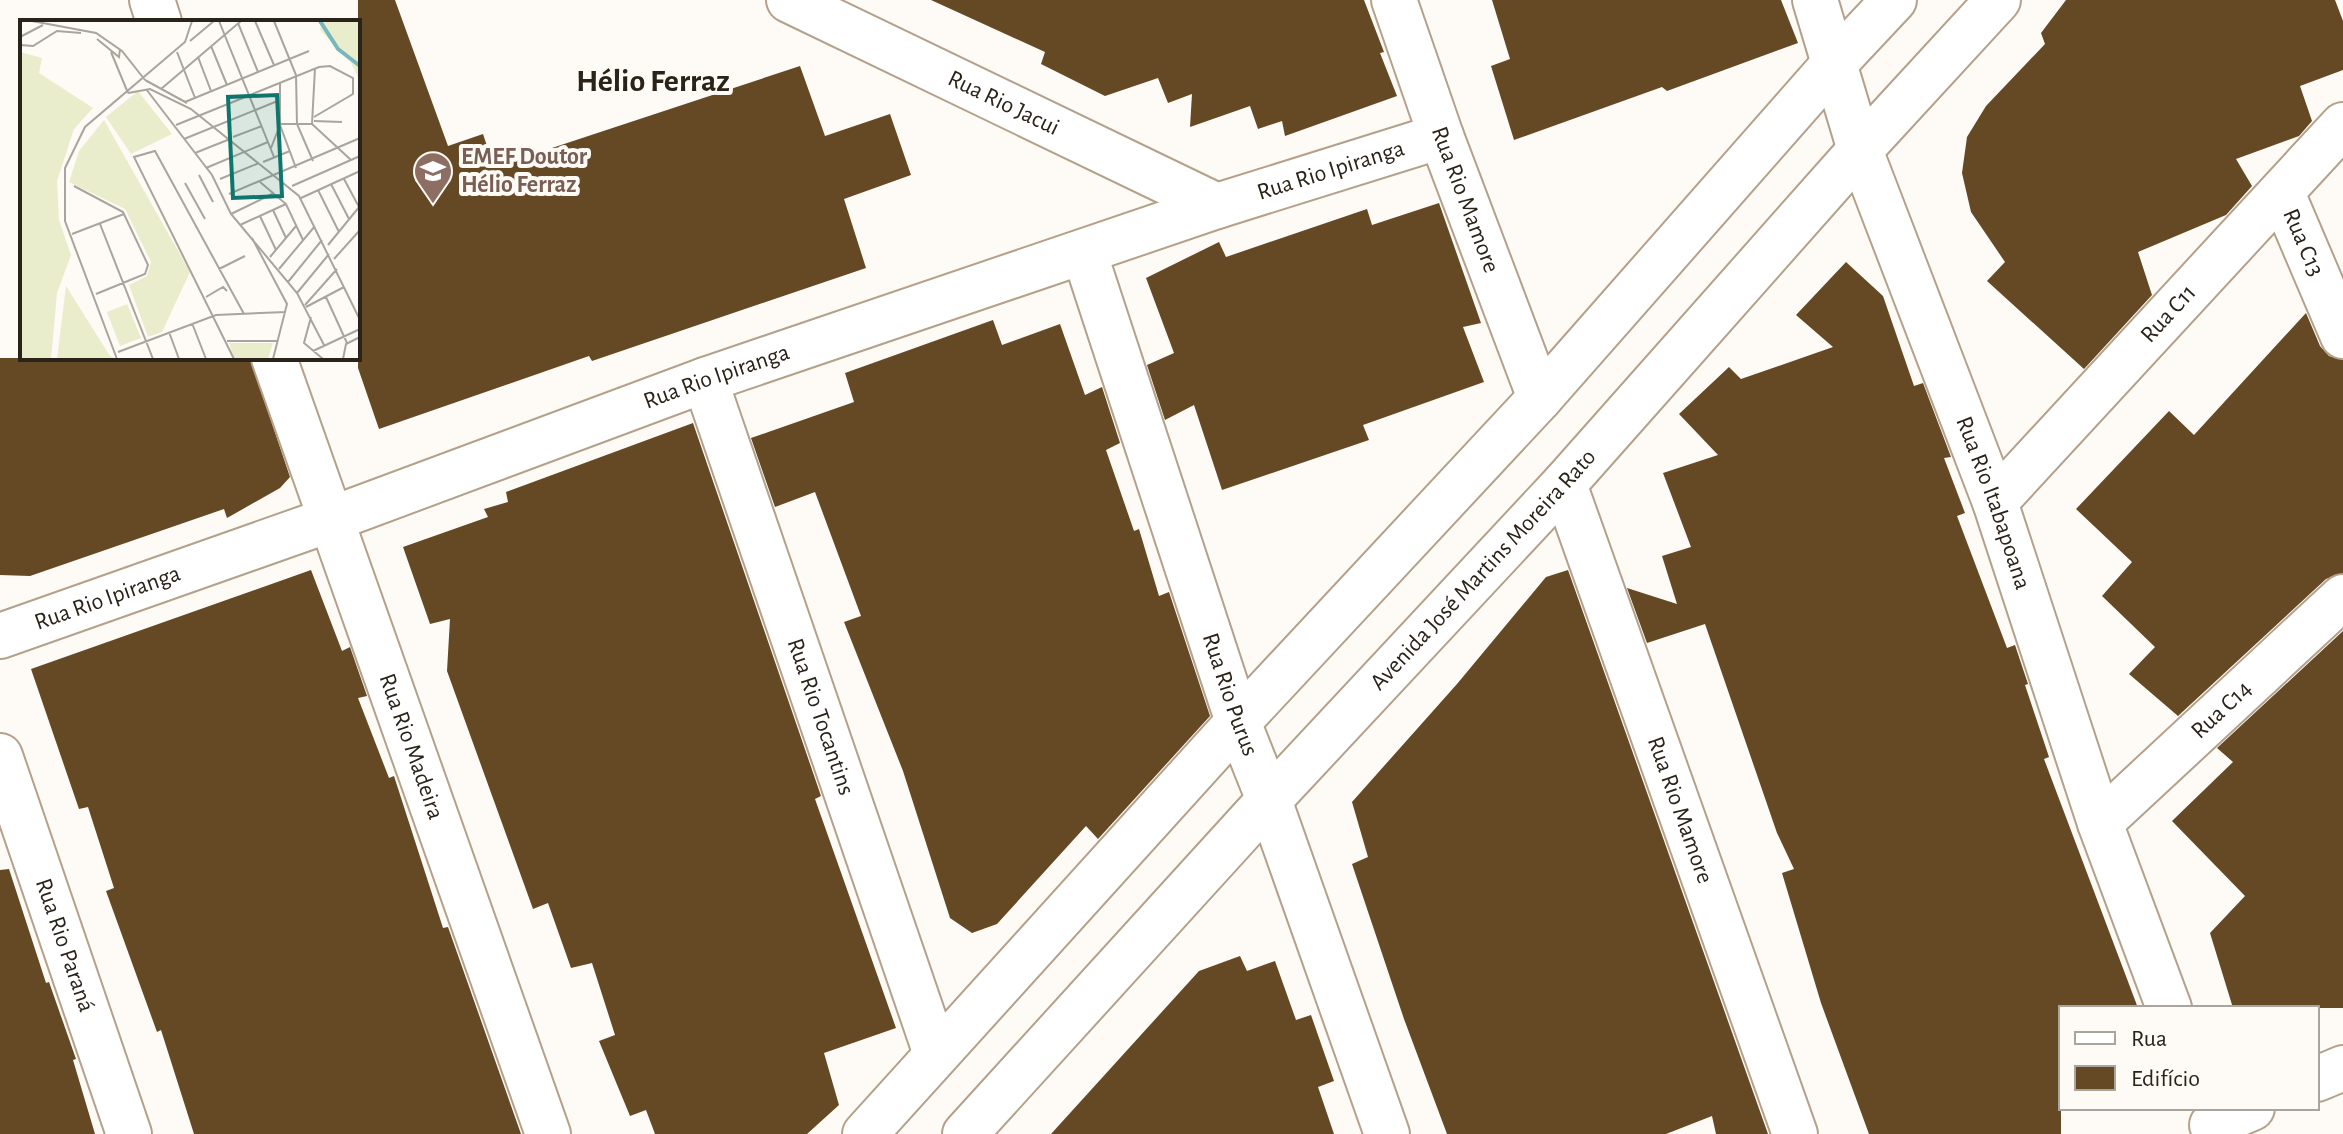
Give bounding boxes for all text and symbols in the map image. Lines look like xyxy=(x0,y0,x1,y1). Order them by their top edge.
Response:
inset map xyxy=(20,20,360,360)
district label: Hélio Ferraz xyxy=(576,65,730,97)
street label: Rua Rio Jacui xyxy=(944,66,1063,140)
street label: Rua Rio Mamore xyxy=(1427,124,1504,276)
street label: Rua Rio Ipiranga xyxy=(1254,136,1407,205)
place label: EMEF Doutor Hélio Ferraz xyxy=(461,145,588,197)
school or university icon: EMEF Doutor Hélio Ferraz xyxy=(412,150,454,205)
street label: Rua C13 xyxy=(2278,205,2328,280)
street label: Rua C11 xyxy=(2136,280,2201,347)
street label: Rua Rio Ipiranga xyxy=(640,340,793,414)
street label: Rua Rio Itabapoana xyxy=(1951,413,2035,593)
street label: Avenida José Martins Moreira Rato xyxy=(1366,445,1601,695)
street label: Rua Rio Ipiranga xyxy=(31,561,184,635)
street label: Rua Rio Purus xyxy=(1198,630,1262,759)
street label: Rua Rio Tocantins xyxy=(782,635,858,798)
street label: Rua Rio Madeira xyxy=(374,670,448,823)
street label: Rua C14 xyxy=(2187,676,2256,743)
street label: Rua Rio Mamore xyxy=(1643,733,1717,887)
street label: Rua Rio Paraná xyxy=(31,875,99,1015)
legend xyxy=(2059,1006,2319,1110)
text: Rua xyxy=(2131,1027,2167,1051)
text: Edifício xyxy=(2131,1067,2200,1091)

